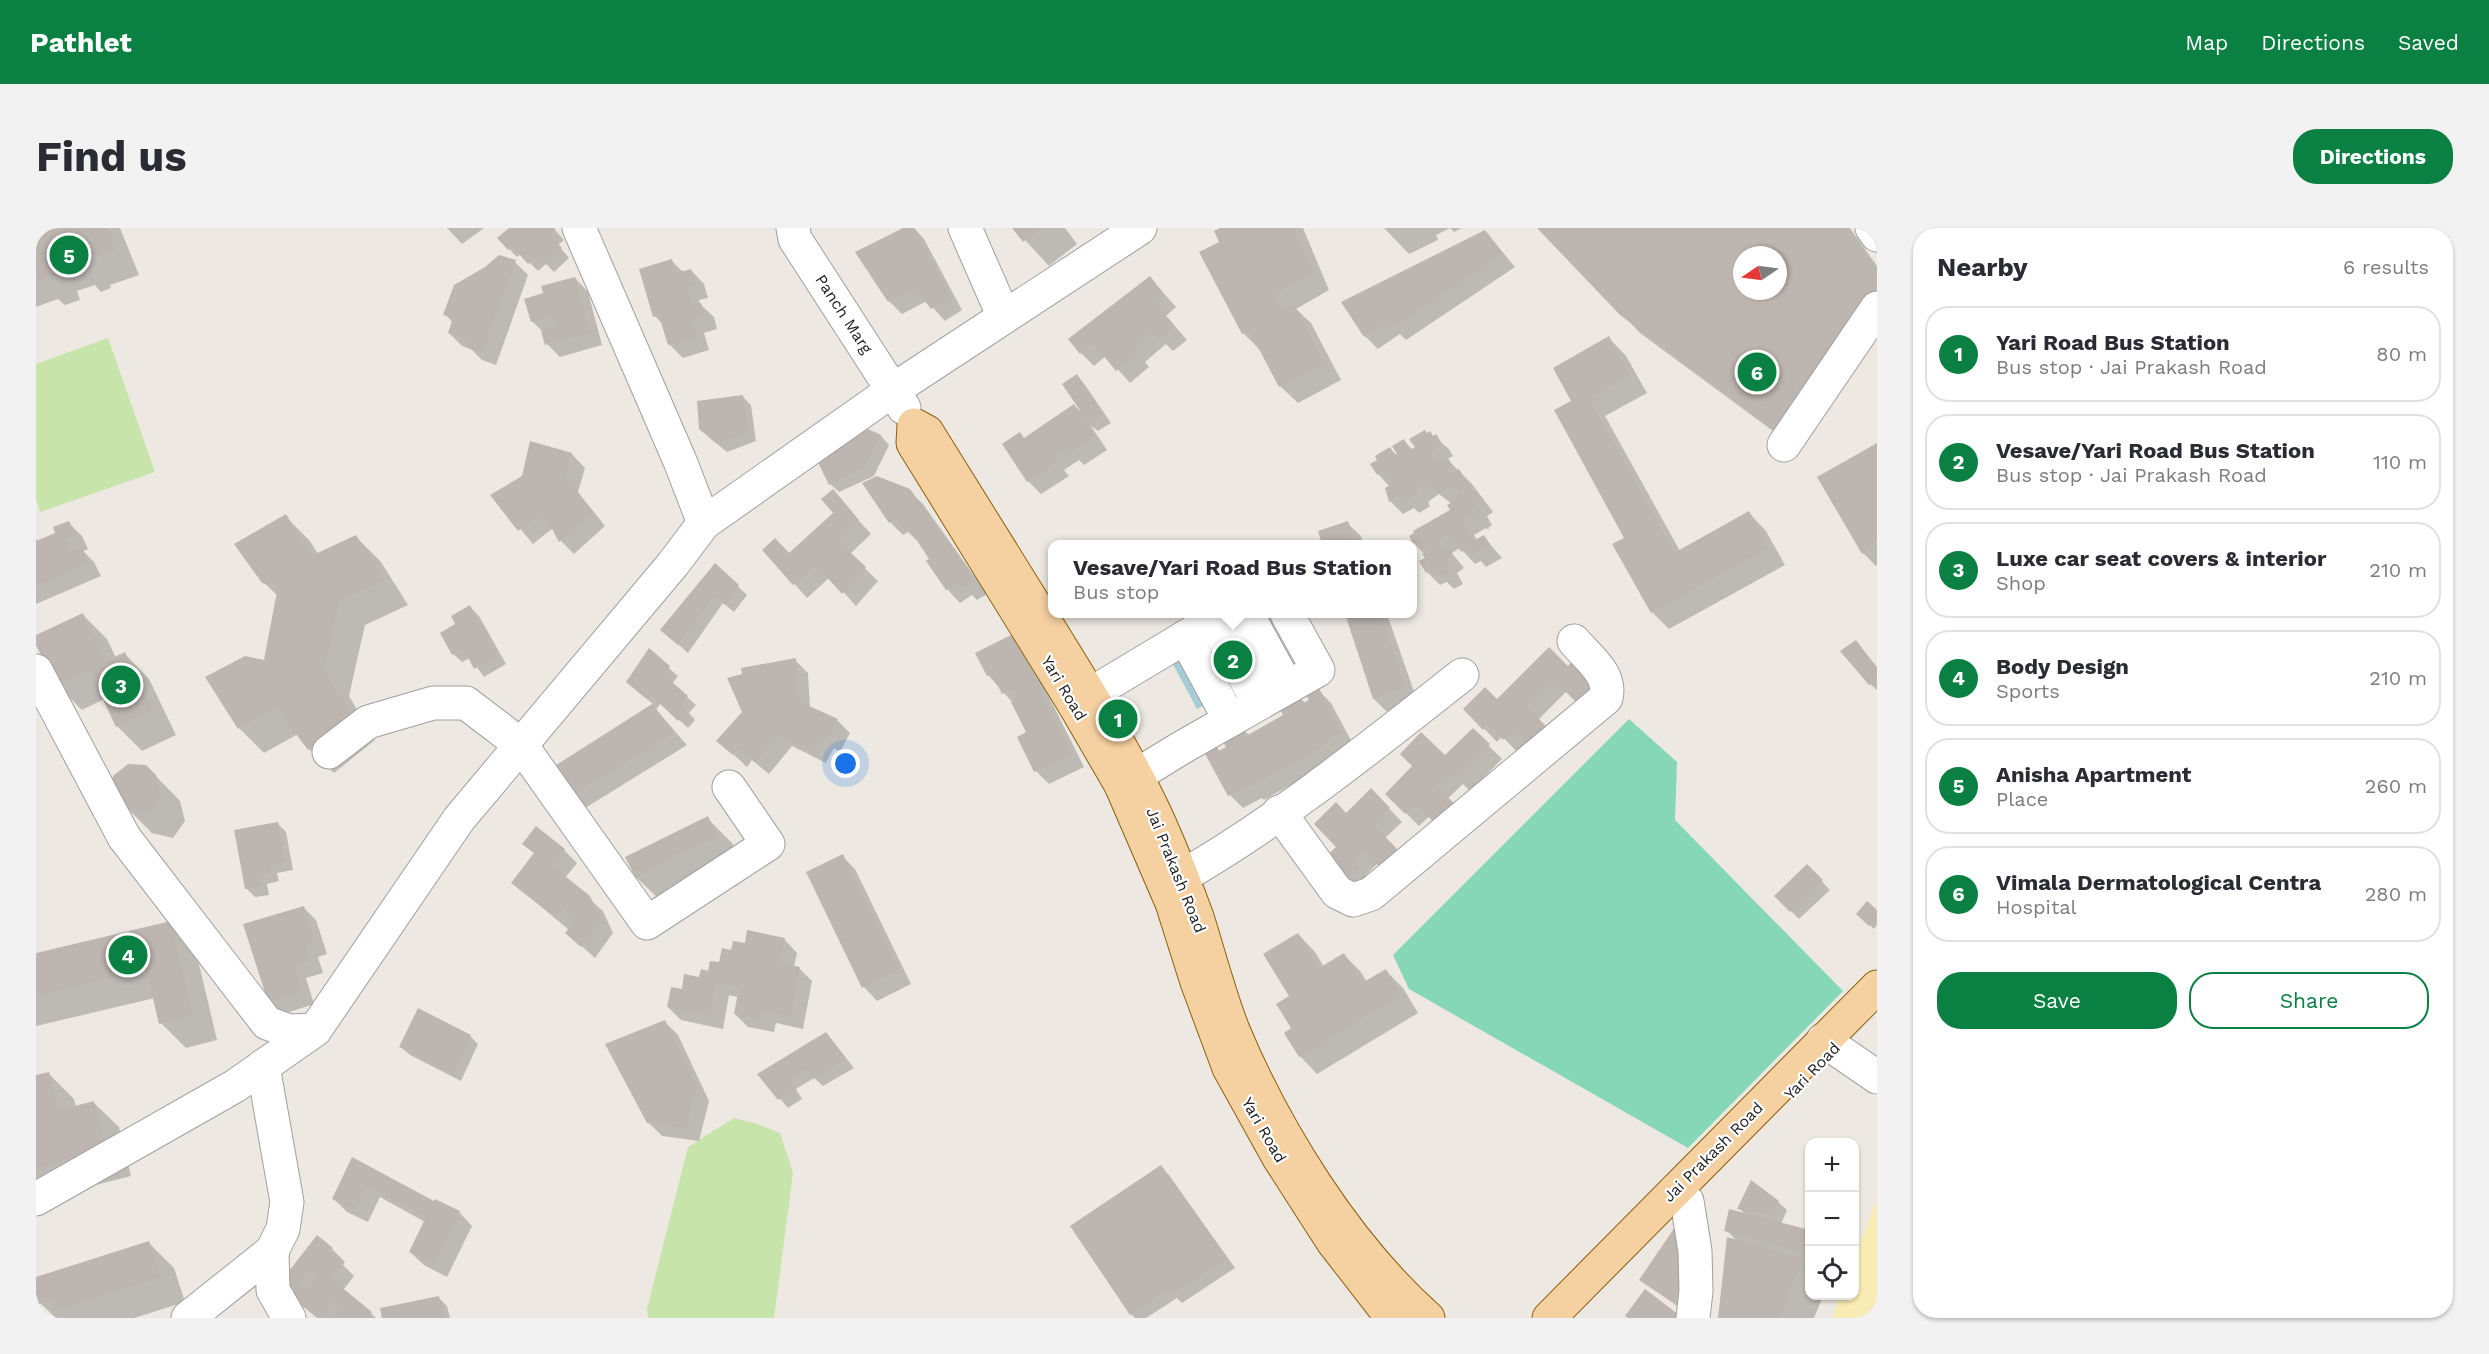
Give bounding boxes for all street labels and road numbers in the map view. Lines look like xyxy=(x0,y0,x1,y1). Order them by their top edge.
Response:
street label: Panch Marg xyxy=(811,271,877,357)
street label: Yari Road xyxy=(1037,652,1091,724)
street label: Jai Prakash Road xyxy=(1142,805,1210,935)
street label: Yari Road xyxy=(1780,1038,1844,1104)
street label: Yari Road xyxy=(1238,1094,1290,1166)
street label: Jai Prakash Road xyxy=(1659,1098,1767,1206)

